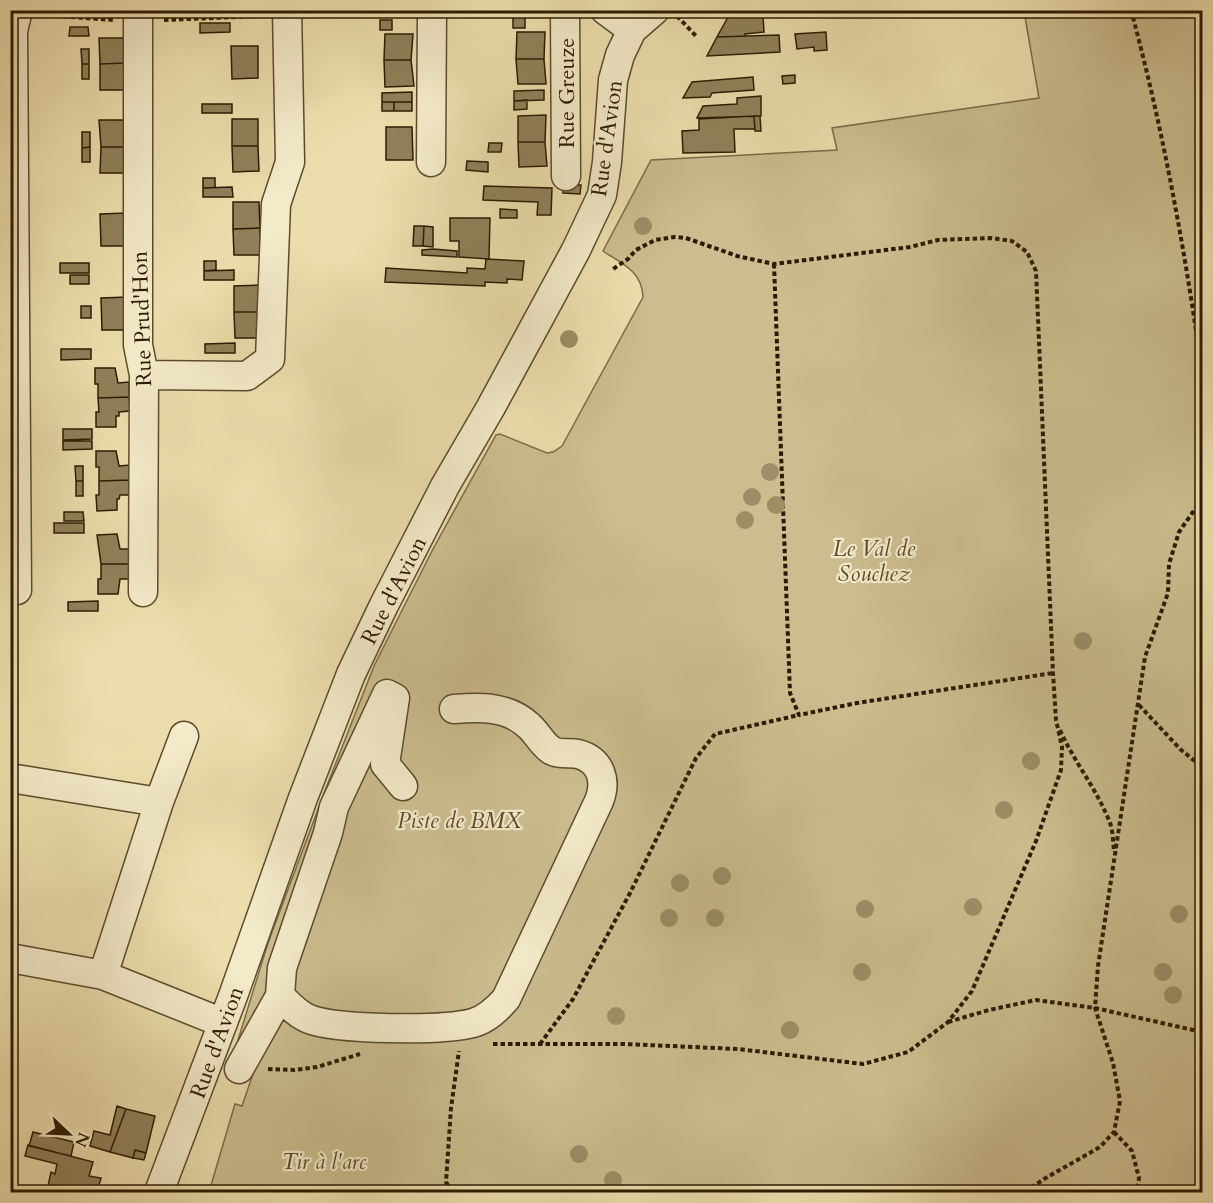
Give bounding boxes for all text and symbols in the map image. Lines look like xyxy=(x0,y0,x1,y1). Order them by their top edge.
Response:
street label: Rue Greuze xyxy=(552,38,582,148)
street label: Rue d'Avion xyxy=(584,77,630,198)
street label: Rue Prud'Hon xyxy=(125,250,159,387)
street label: Rue d'Avion xyxy=(354,531,434,650)
park label: Le Val de Souchez xyxy=(833,534,916,589)
park label: Piste de BMX xyxy=(397,806,522,836)
street label: Rue d'Avion xyxy=(183,982,251,1103)
north arrow xyxy=(39,1104,99,1164)
text: N xyxy=(69,1129,95,1150)
park label: Tir à l'arc xyxy=(282,1147,367,1177)

